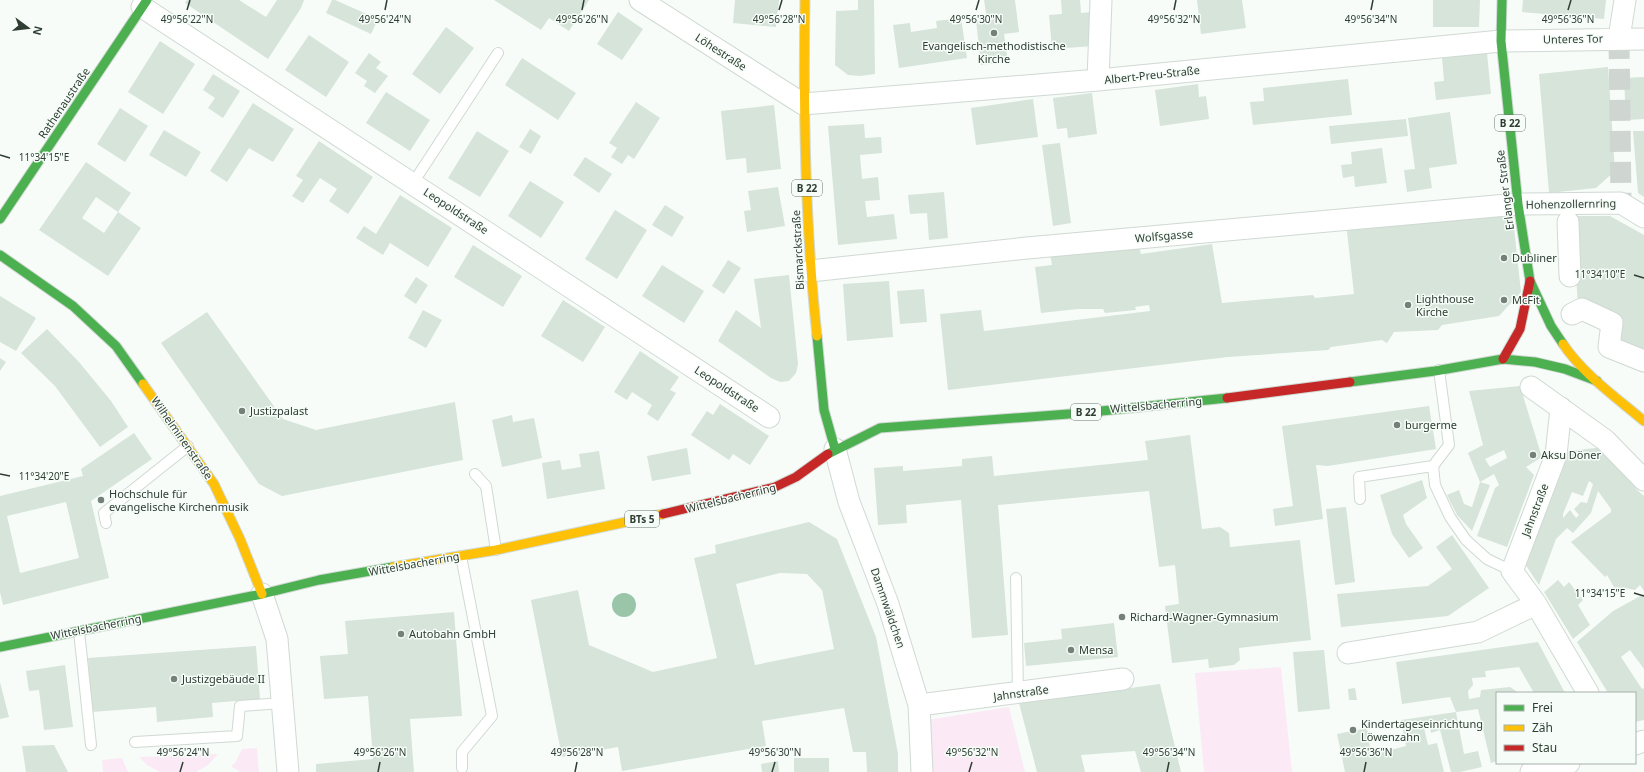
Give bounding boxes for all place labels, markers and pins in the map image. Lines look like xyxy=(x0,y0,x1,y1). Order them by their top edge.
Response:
marker: Evangelisch-methodistische Kirche xyxy=(989,28,999,38)
place label: Evangelisch-methodistische Kirche xyxy=(922,38,1066,66)
place label: Dubliner xyxy=(1512,250,1557,265)
marker: Dubliner xyxy=(1499,253,1509,263)
place label: Lighthouse Kirche xyxy=(1416,291,1474,319)
place label: McFit xyxy=(1512,292,1540,307)
marker: McFit xyxy=(1499,295,1509,305)
marker: Lighthouse Kirche xyxy=(1403,300,1413,310)
place label: Justizpalast xyxy=(249,403,308,418)
marker: Justizpalast xyxy=(237,406,247,416)
place label: burgerme xyxy=(1405,417,1457,432)
marker: burgerme xyxy=(1392,420,1402,430)
place label: Aksu Döner xyxy=(1541,447,1602,462)
marker: Aksu Döner xyxy=(1528,450,1538,460)
place label: Hochschule für evangelische Kirchenmusik xyxy=(109,486,249,514)
marker: Hochschule für evangelische Kirchenmusik xyxy=(96,495,106,505)
place label: Richard-Wagner-Gymnasium xyxy=(1130,609,1279,624)
marker: Richard-Wagner-Gymnasium xyxy=(1117,612,1127,622)
place label: Autobahn GmbH xyxy=(409,626,496,641)
marker: Autobahn GmbH xyxy=(396,629,406,639)
place label: Mensa xyxy=(1079,642,1113,657)
marker: Mensa xyxy=(1066,645,1076,655)
place label: Justizgebäude II xyxy=(181,671,265,686)
marker: Justizgebäude II xyxy=(169,674,179,684)
place label: Kindertageseinrichtung Löwenzahn xyxy=(1361,716,1483,744)
marker: Kindertageseinrichtung Löwenzahn xyxy=(1348,725,1358,735)

